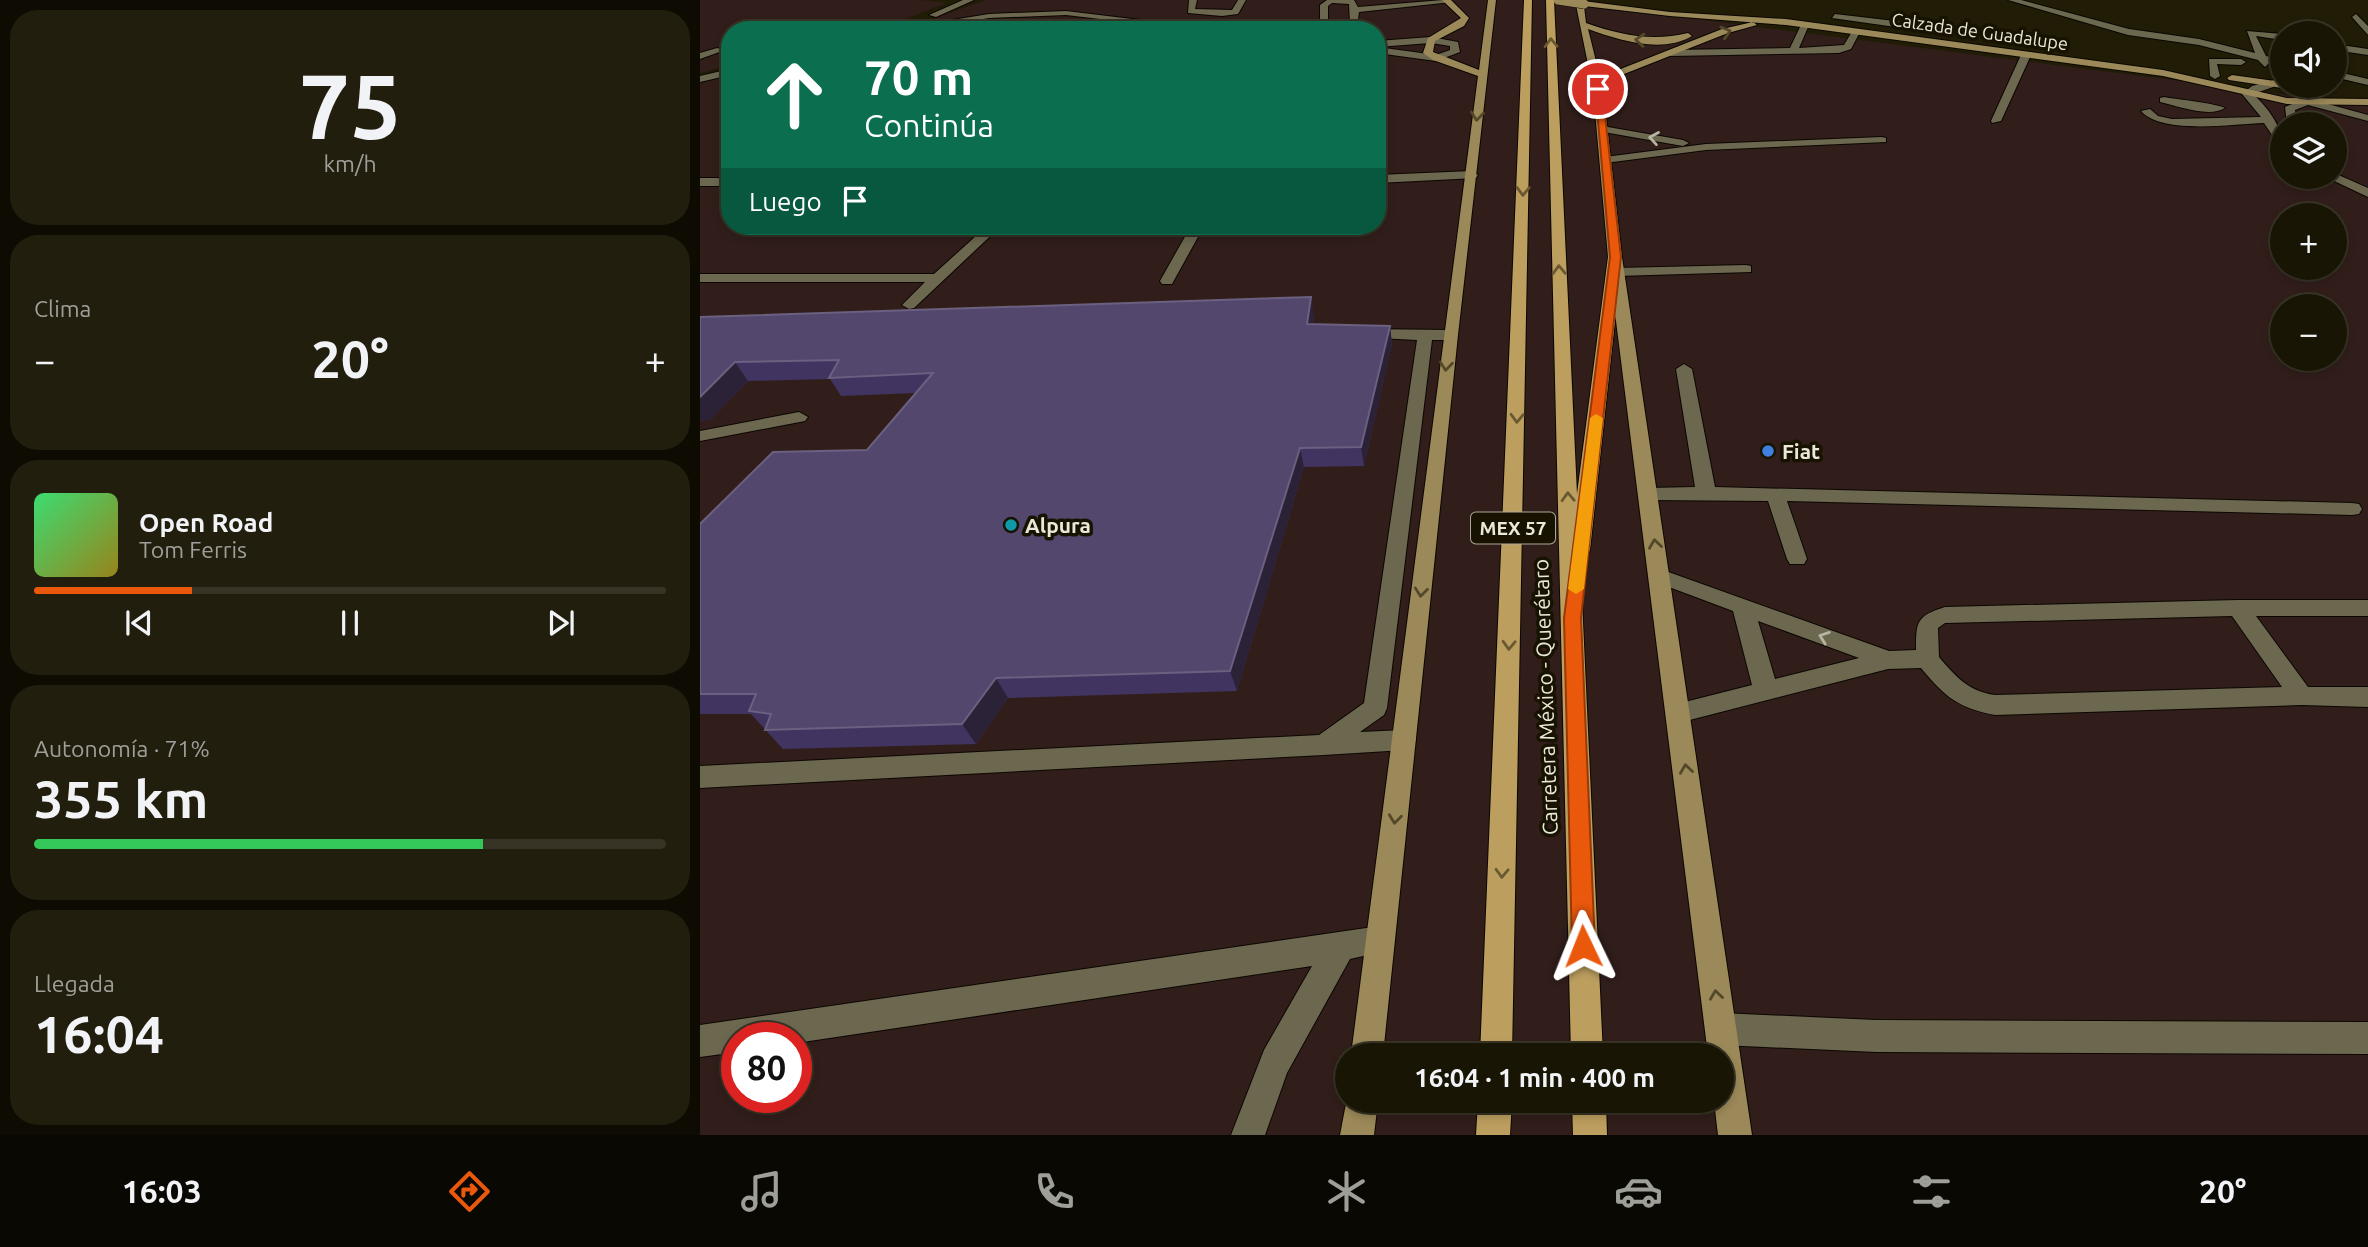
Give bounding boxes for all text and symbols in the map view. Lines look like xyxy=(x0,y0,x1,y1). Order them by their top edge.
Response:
street label: Calzada de Guadalupe xyxy=(1891,9,2069,53)
map controls xyxy=(2270,21,2347,371)
button: sound xyxy=(2270,21,2347,98)
one-way arrow xyxy=(1720,25,1732,40)
one-way arrow xyxy=(1634,33,1645,48)
one-way arrow xyxy=(1544,37,1559,48)
icon: ahead xyxy=(749,49,840,140)
text: 70 m xyxy=(864,49,973,104)
text: 75 xyxy=(299,54,401,156)
pin xyxy=(1568,59,1628,119)
icon: arrive xyxy=(1579,70,1617,108)
text: Continúa xyxy=(864,107,994,143)
one-way arrow xyxy=(1470,111,1485,122)
button: layers xyxy=(2270,112,2347,189)
one-way arrow xyxy=(1648,131,1660,146)
text: km/h xyxy=(323,151,377,176)
icon: arrive xyxy=(836,182,874,220)
one-way arrow xyxy=(1516,185,1531,196)
text: Luego xyxy=(749,187,822,216)
button: + xyxy=(2270,203,2347,280)
one-way arrow xyxy=(1552,264,1567,275)
button: − xyxy=(2270,294,2347,371)
text: Clima xyxy=(34,296,91,321)
text: 20° xyxy=(311,330,389,388)
text: − xyxy=(34,339,55,381)
text: + xyxy=(645,339,666,381)
one-way arrow xyxy=(1439,361,1454,372)
one-way arrow xyxy=(1509,413,1524,424)
place label: Fiat xyxy=(1782,439,1820,463)
marker: Fiat xyxy=(1760,443,1776,459)
one-way arrow xyxy=(1560,492,1575,503)
text: Open Road xyxy=(139,508,273,537)
road number: MEX 57 xyxy=(1471,512,1555,544)
place label: Alpura xyxy=(1025,513,1091,537)
marker: Alpura xyxy=(1003,517,1019,533)
text: Tom Ferris xyxy=(139,537,247,562)
one-way arrow xyxy=(1648,538,1663,549)
street label: Carretera México - Querétaro xyxy=(1528,558,1562,836)
one-way arrow xyxy=(1413,587,1428,598)
icon: previous xyxy=(120,604,158,642)
icon: pause xyxy=(331,604,369,642)
icon: next xyxy=(542,604,580,642)
one-way arrow xyxy=(1819,631,1831,645)
one-way arrow xyxy=(1502,640,1517,651)
text: Autonomía · 71% xyxy=(34,736,210,761)
one-way arrow xyxy=(1678,763,1693,775)
text: 355 km xyxy=(34,770,208,828)
one-way arrow xyxy=(1388,813,1403,824)
one-way arrow xyxy=(1494,868,1510,879)
position arrow xyxy=(1546,909,1620,983)
text: Llegada xyxy=(34,971,115,996)
one-way arrow xyxy=(1709,989,1724,1000)
text: 16:04 xyxy=(34,1005,164,1063)
speed limit sign: 80 xyxy=(721,1022,812,1113)
text: 16:04 · 1 min · 400 m xyxy=(1414,1063,1655,1092)
icon: directions xyxy=(445,1167,494,1216)
icon: music xyxy=(737,1167,786,1216)
icon: phone xyxy=(1030,1167,1079,1216)
icon: climate xyxy=(1322,1167,1371,1216)
icon: car xyxy=(1614,1167,1663,1216)
icon: filters xyxy=(1907,1167,1956,1216)
text: 16:03 xyxy=(122,1173,202,1209)
text: 20° xyxy=(2199,1173,2246,1209)

